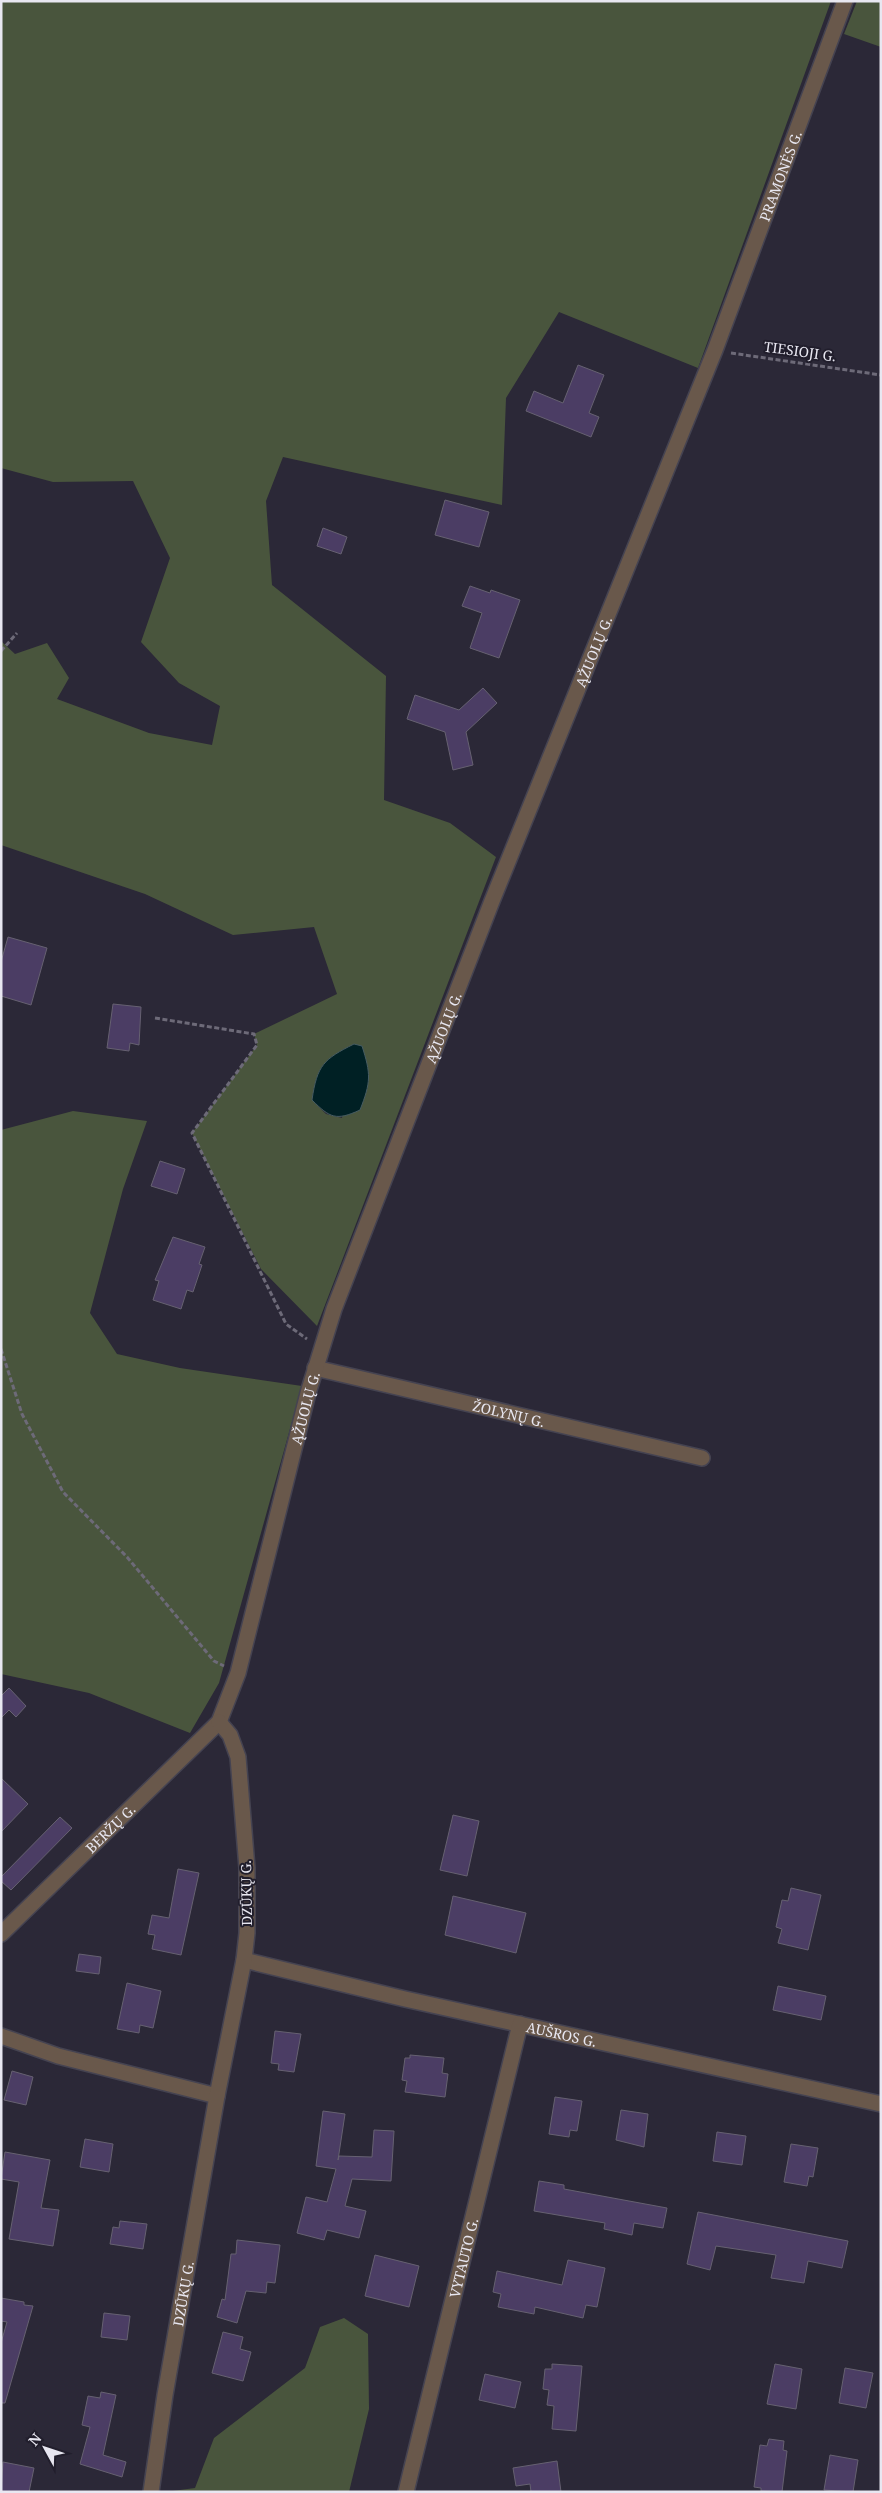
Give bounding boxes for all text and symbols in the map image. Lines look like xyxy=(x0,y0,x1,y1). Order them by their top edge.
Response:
street label: PRAMONĖS G. xyxy=(754,128,805,224)
street label: TIESIOJI G. xyxy=(763,337,837,365)
street label: ĄŽUOLŲ G. xyxy=(570,613,616,690)
street label: ĄŽUOLŲ G. xyxy=(421,989,465,1066)
street label: ĄŽUOLŲ G. xyxy=(286,1369,324,1446)
street label: ŽOLYNŲ G. xyxy=(471,1396,547,1431)
street label: BERŽŲ G. xyxy=(81,1799,139,1857)
street label: DZŪKŲ G. xyxy=(236,1860,256,1926)
street label: AUŠROS G. xyxy=(525,2017,598,2050)
street label: VYTAUTO G. xyxy=(444,2216,482,2300)
street label: DZŪKŲ G. xyxy=(168,2260,198,2327)
north arrow xyxy=(20,2423,70,2473)
text: N xyxy=(24,2429,45,2450)

